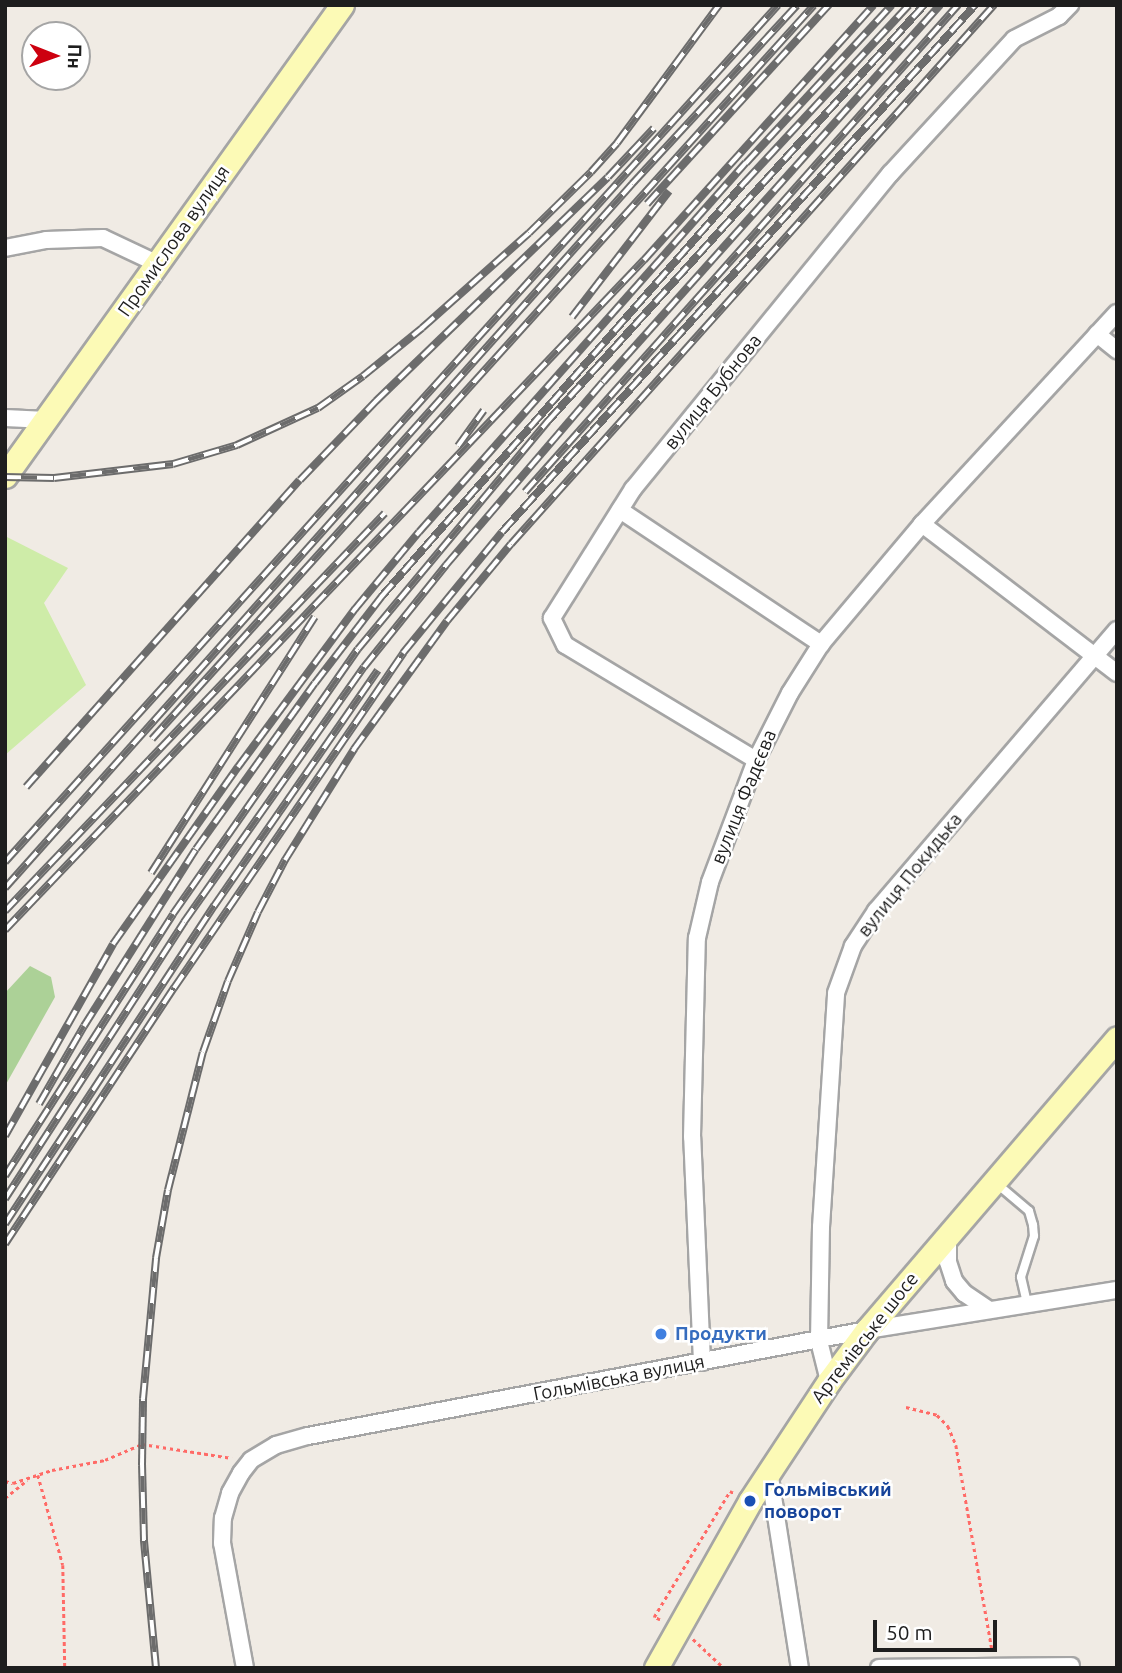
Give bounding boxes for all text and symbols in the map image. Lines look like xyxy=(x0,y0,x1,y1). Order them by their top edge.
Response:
north arrow xyxy=(21,21,91,91)
text: Пн xyxy=(64,44,86,69)
street label: Промислова вулиця xyxy=(113,161,235,321)
street label: вулиця Бубнова xyxy=(660,330,766,454)
street label: вулиця Фадєєва xyxy=(707,727,781,867)
street label: вулиця Покидька xyxy=(853,808,967,942)
street label: Артемівське шосе xyxy=(807,1268,923,1408)
place label: Продукти xyxy=(675,1323,767,1345)
marker: Продукти xyxy=(653,1326,669,1342)
street label: Гольмівська вулиця xyxy=(531,1350,707,1406)
place label: Гольмівський поворот xyxy=(764,1479,892,1523)
marker: Гольмівський поворот xyxy=(742,1493,758,1509)
scale bar xyxy=(877,1606,1001,1650)
text: 50 m xyxy=(886,1620,933,1644)

